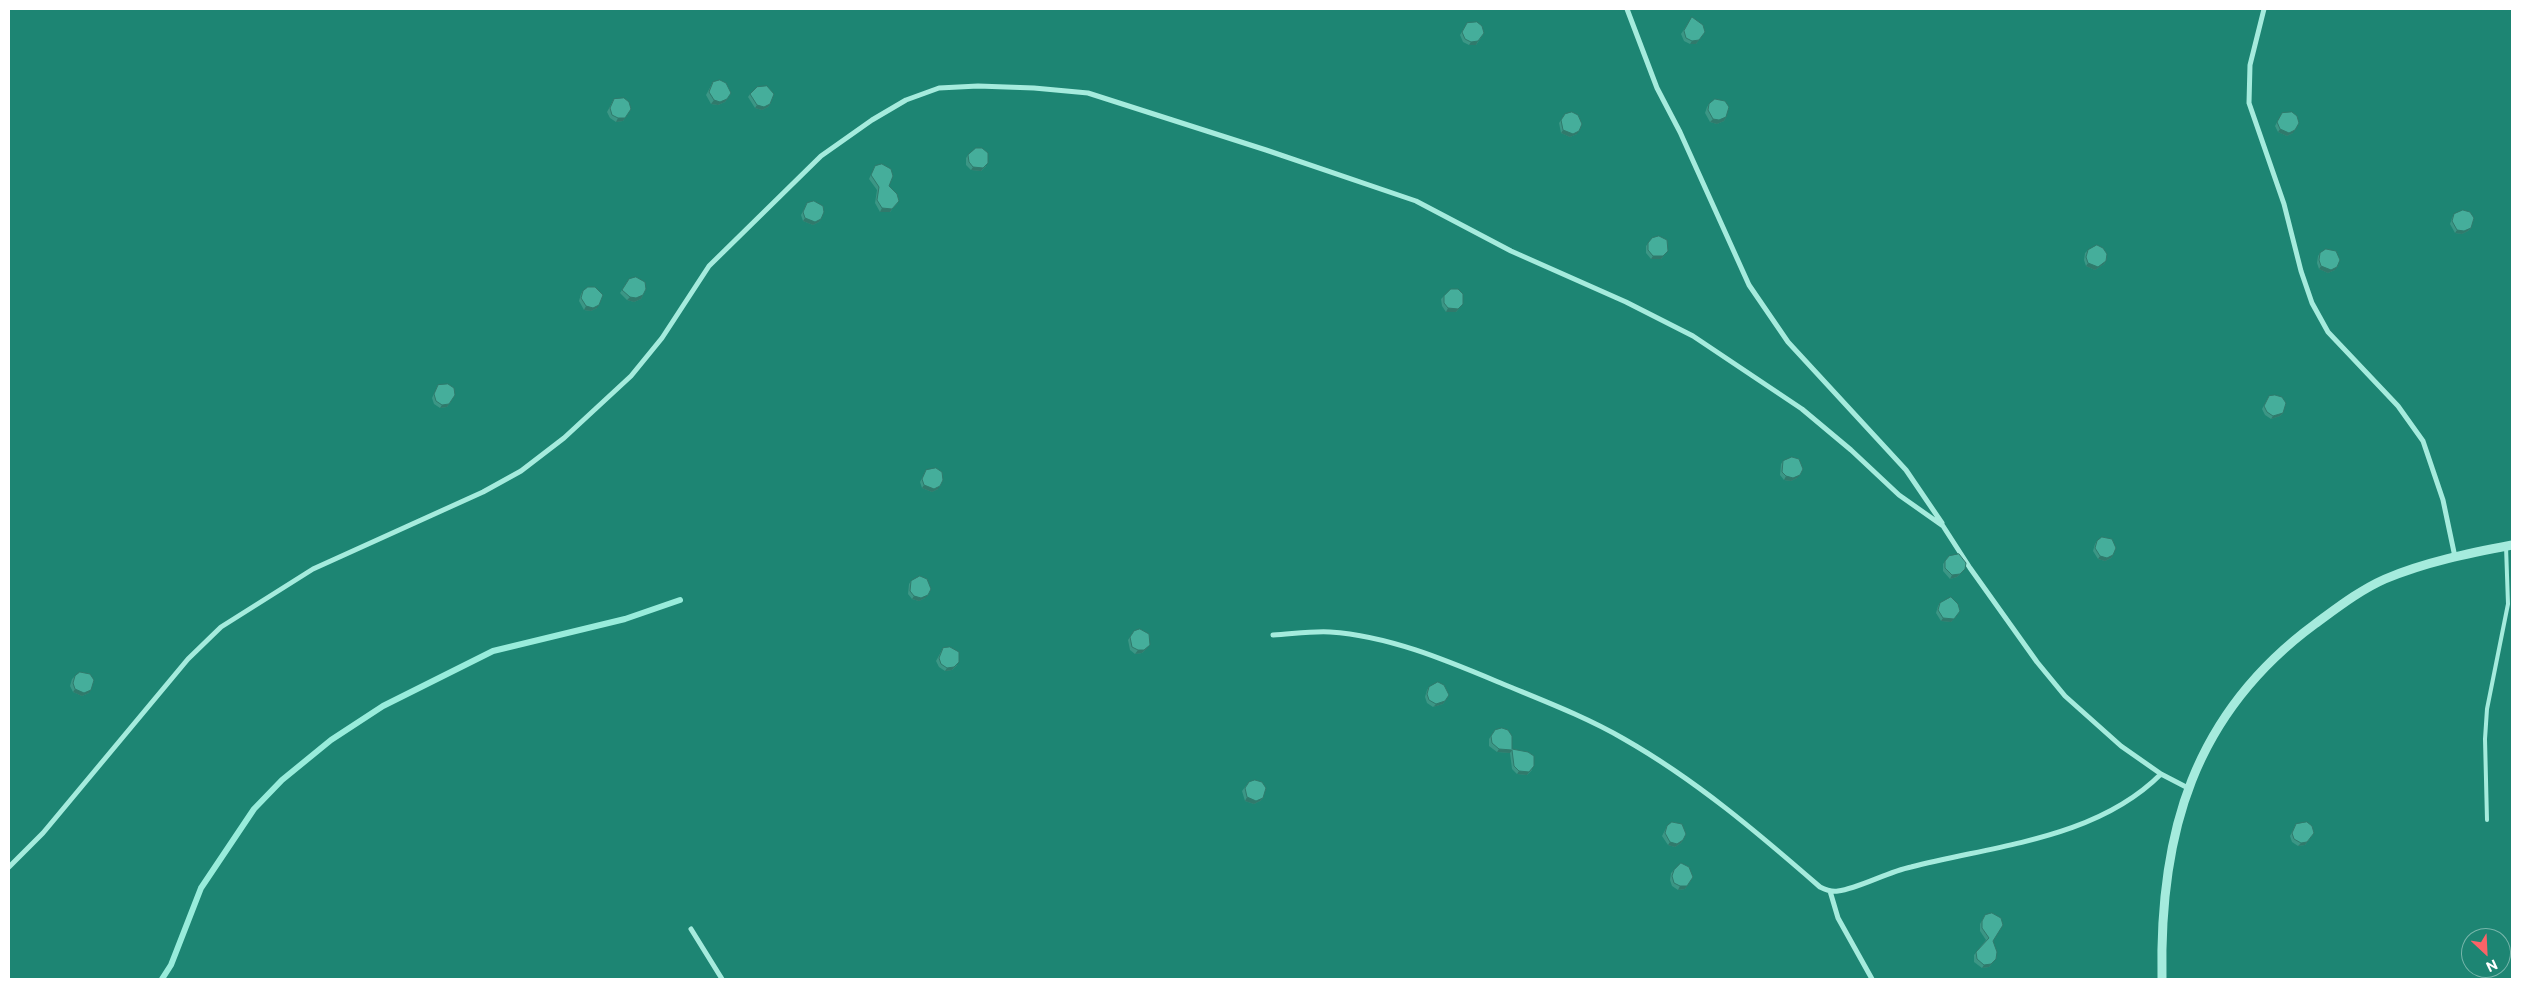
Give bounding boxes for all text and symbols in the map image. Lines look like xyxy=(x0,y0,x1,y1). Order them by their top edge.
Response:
north arrow xyxy=(2461,928,2511,978)
text: N xyxy=(2484,956,2500,976)

